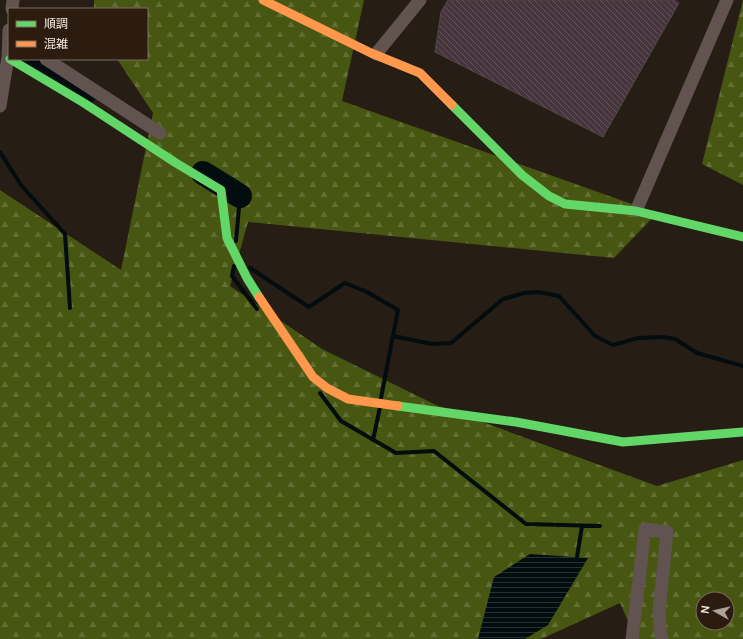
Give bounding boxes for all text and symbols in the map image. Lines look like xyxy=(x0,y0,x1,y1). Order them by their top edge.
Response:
legend xyxy=(8,8,148,60)
text: 順調 xyxy=(44,15,68,32)
text: 混雑 xyxy=(44,35,68,52)
north arrow xyxy=(695,591,735,631)
text: N xyxy=(697,604,713,614)

